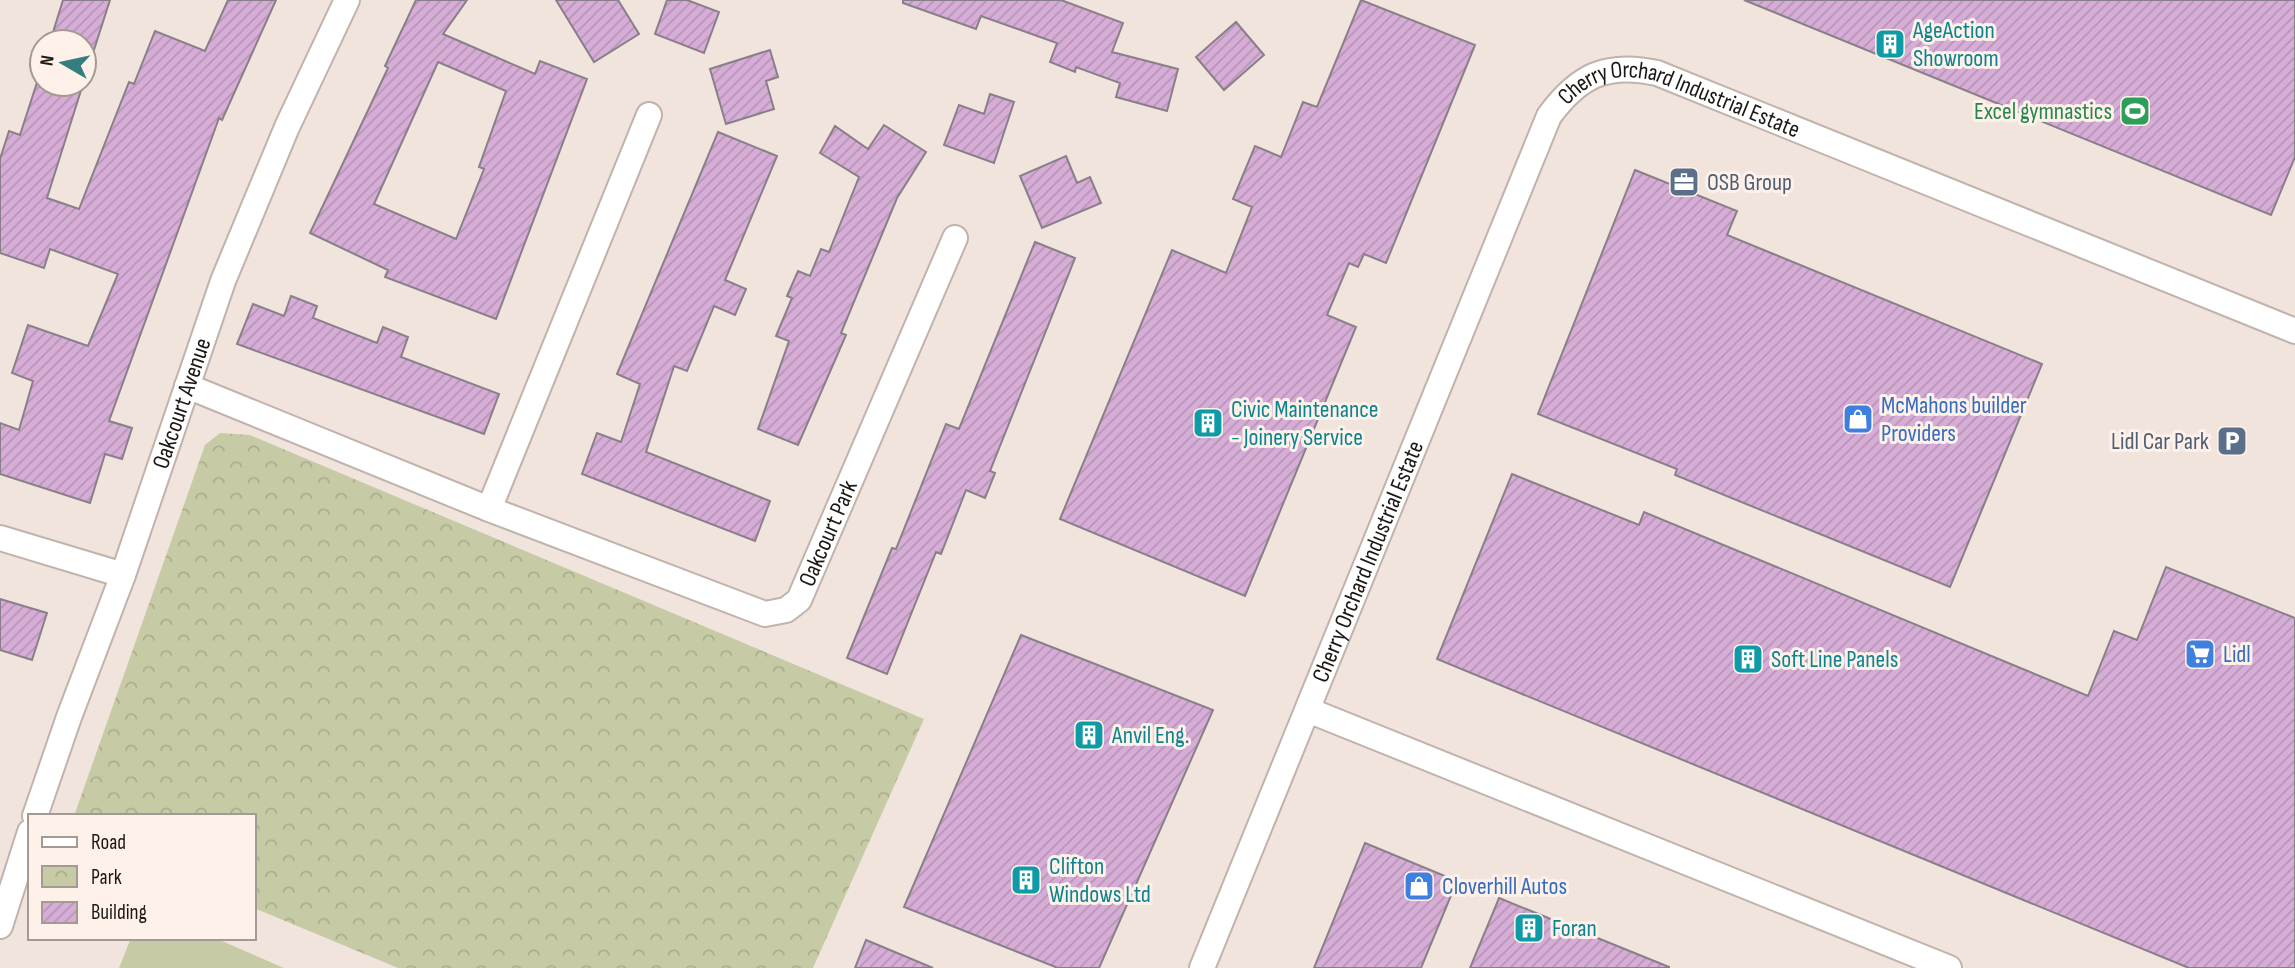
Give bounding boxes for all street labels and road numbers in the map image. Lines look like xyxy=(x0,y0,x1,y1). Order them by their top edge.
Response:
street label: Cherry Orchard Industrial Estate xyxy=(1551,55,1804,144)
street label: Oakcourt Avenue xyxy=(146,334,217,472)
street label: Cherry Orchard Industrial Estate xyxy=(1305,436,1430,687)
street label: Oakcourt Park xyxy=(792,476,863,591)

